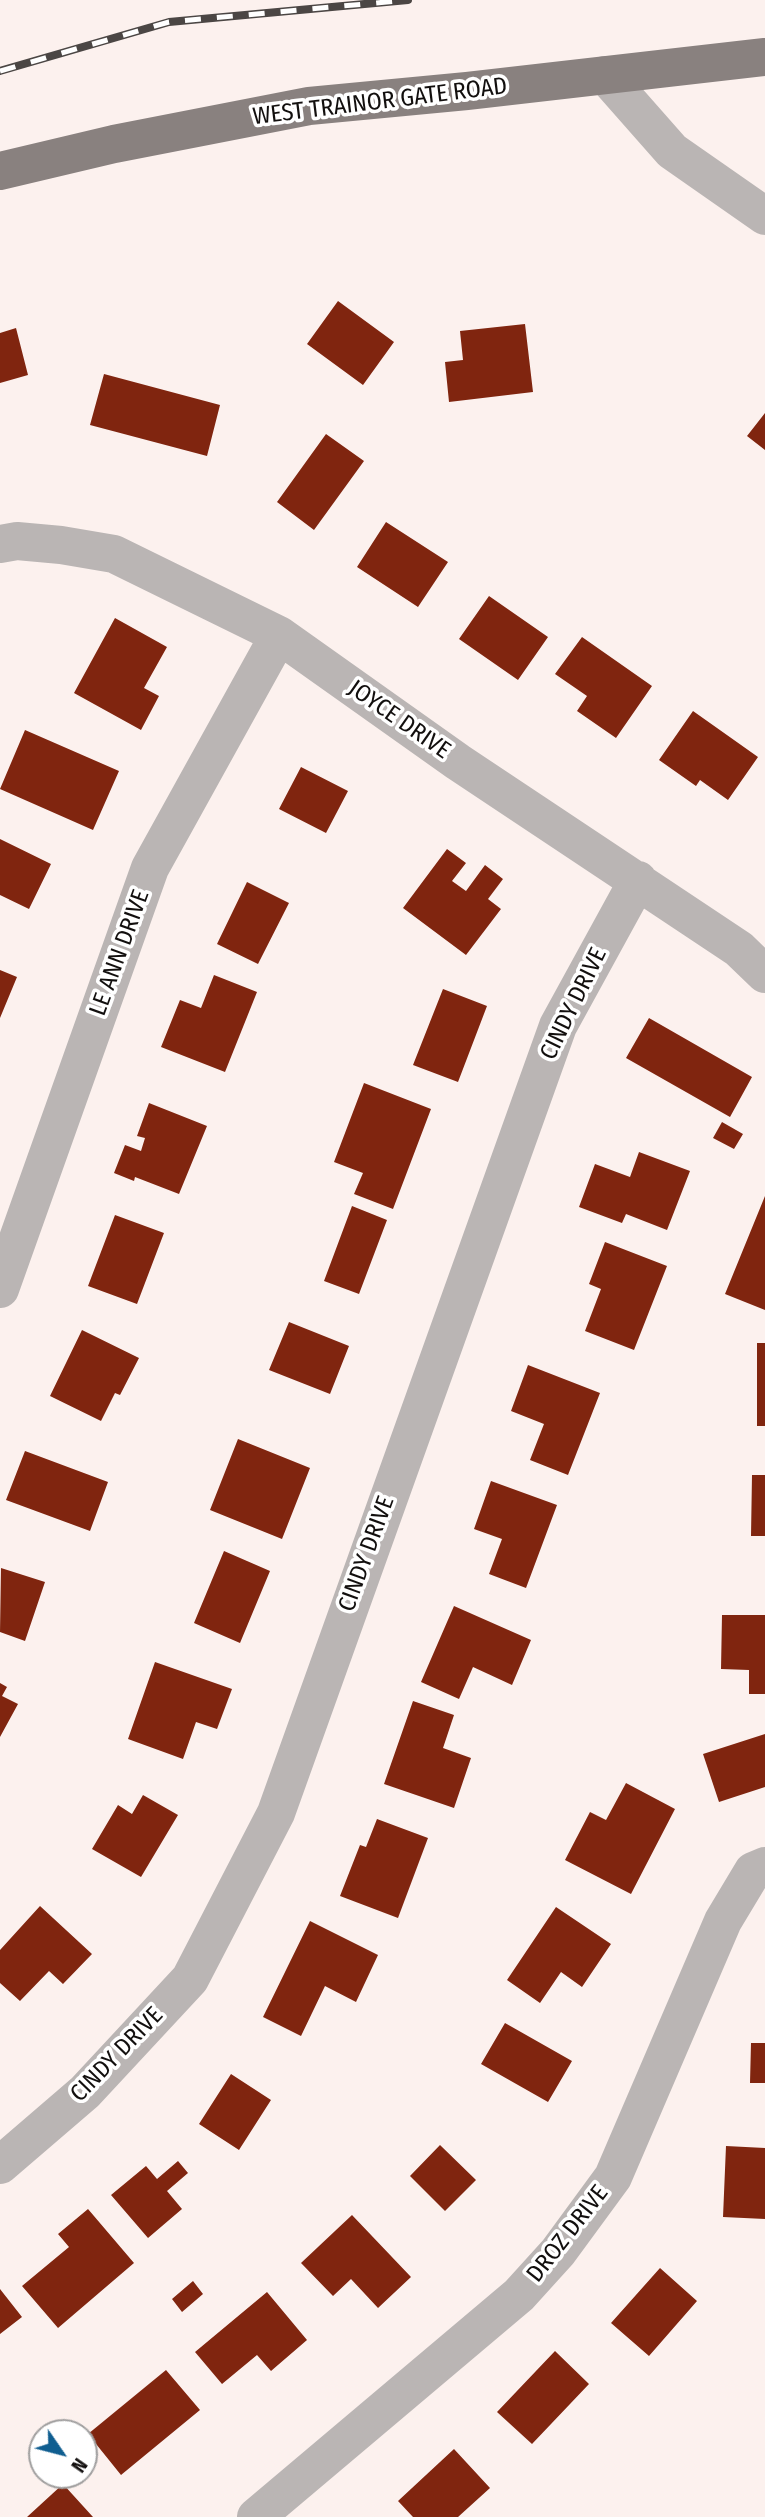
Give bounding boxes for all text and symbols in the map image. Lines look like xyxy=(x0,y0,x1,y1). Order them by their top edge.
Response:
street label: WEST TRAINOR GATE ROAD xyxy=(251,72,509,132)
street label: JOYCE DRIVE xyxy=(342,674,456,766)
street label: LE ANN DRIVE xyxy=(84,886,156,1020)
street label: CINDY DRIVE xyxy=(535,943,613,1065)
street label: CINDY DRIVE xyxy=(333,1492,401,1616)
street label: CINDY DRIVE xyxy=(65,2002,169,2108)
street label: DROZ DRIVE xyxy=(521,2180,615,2288)
north arrow xyxy=(28,2419,98,2489)
text: N xyxy=(66,2454,92,2476)

